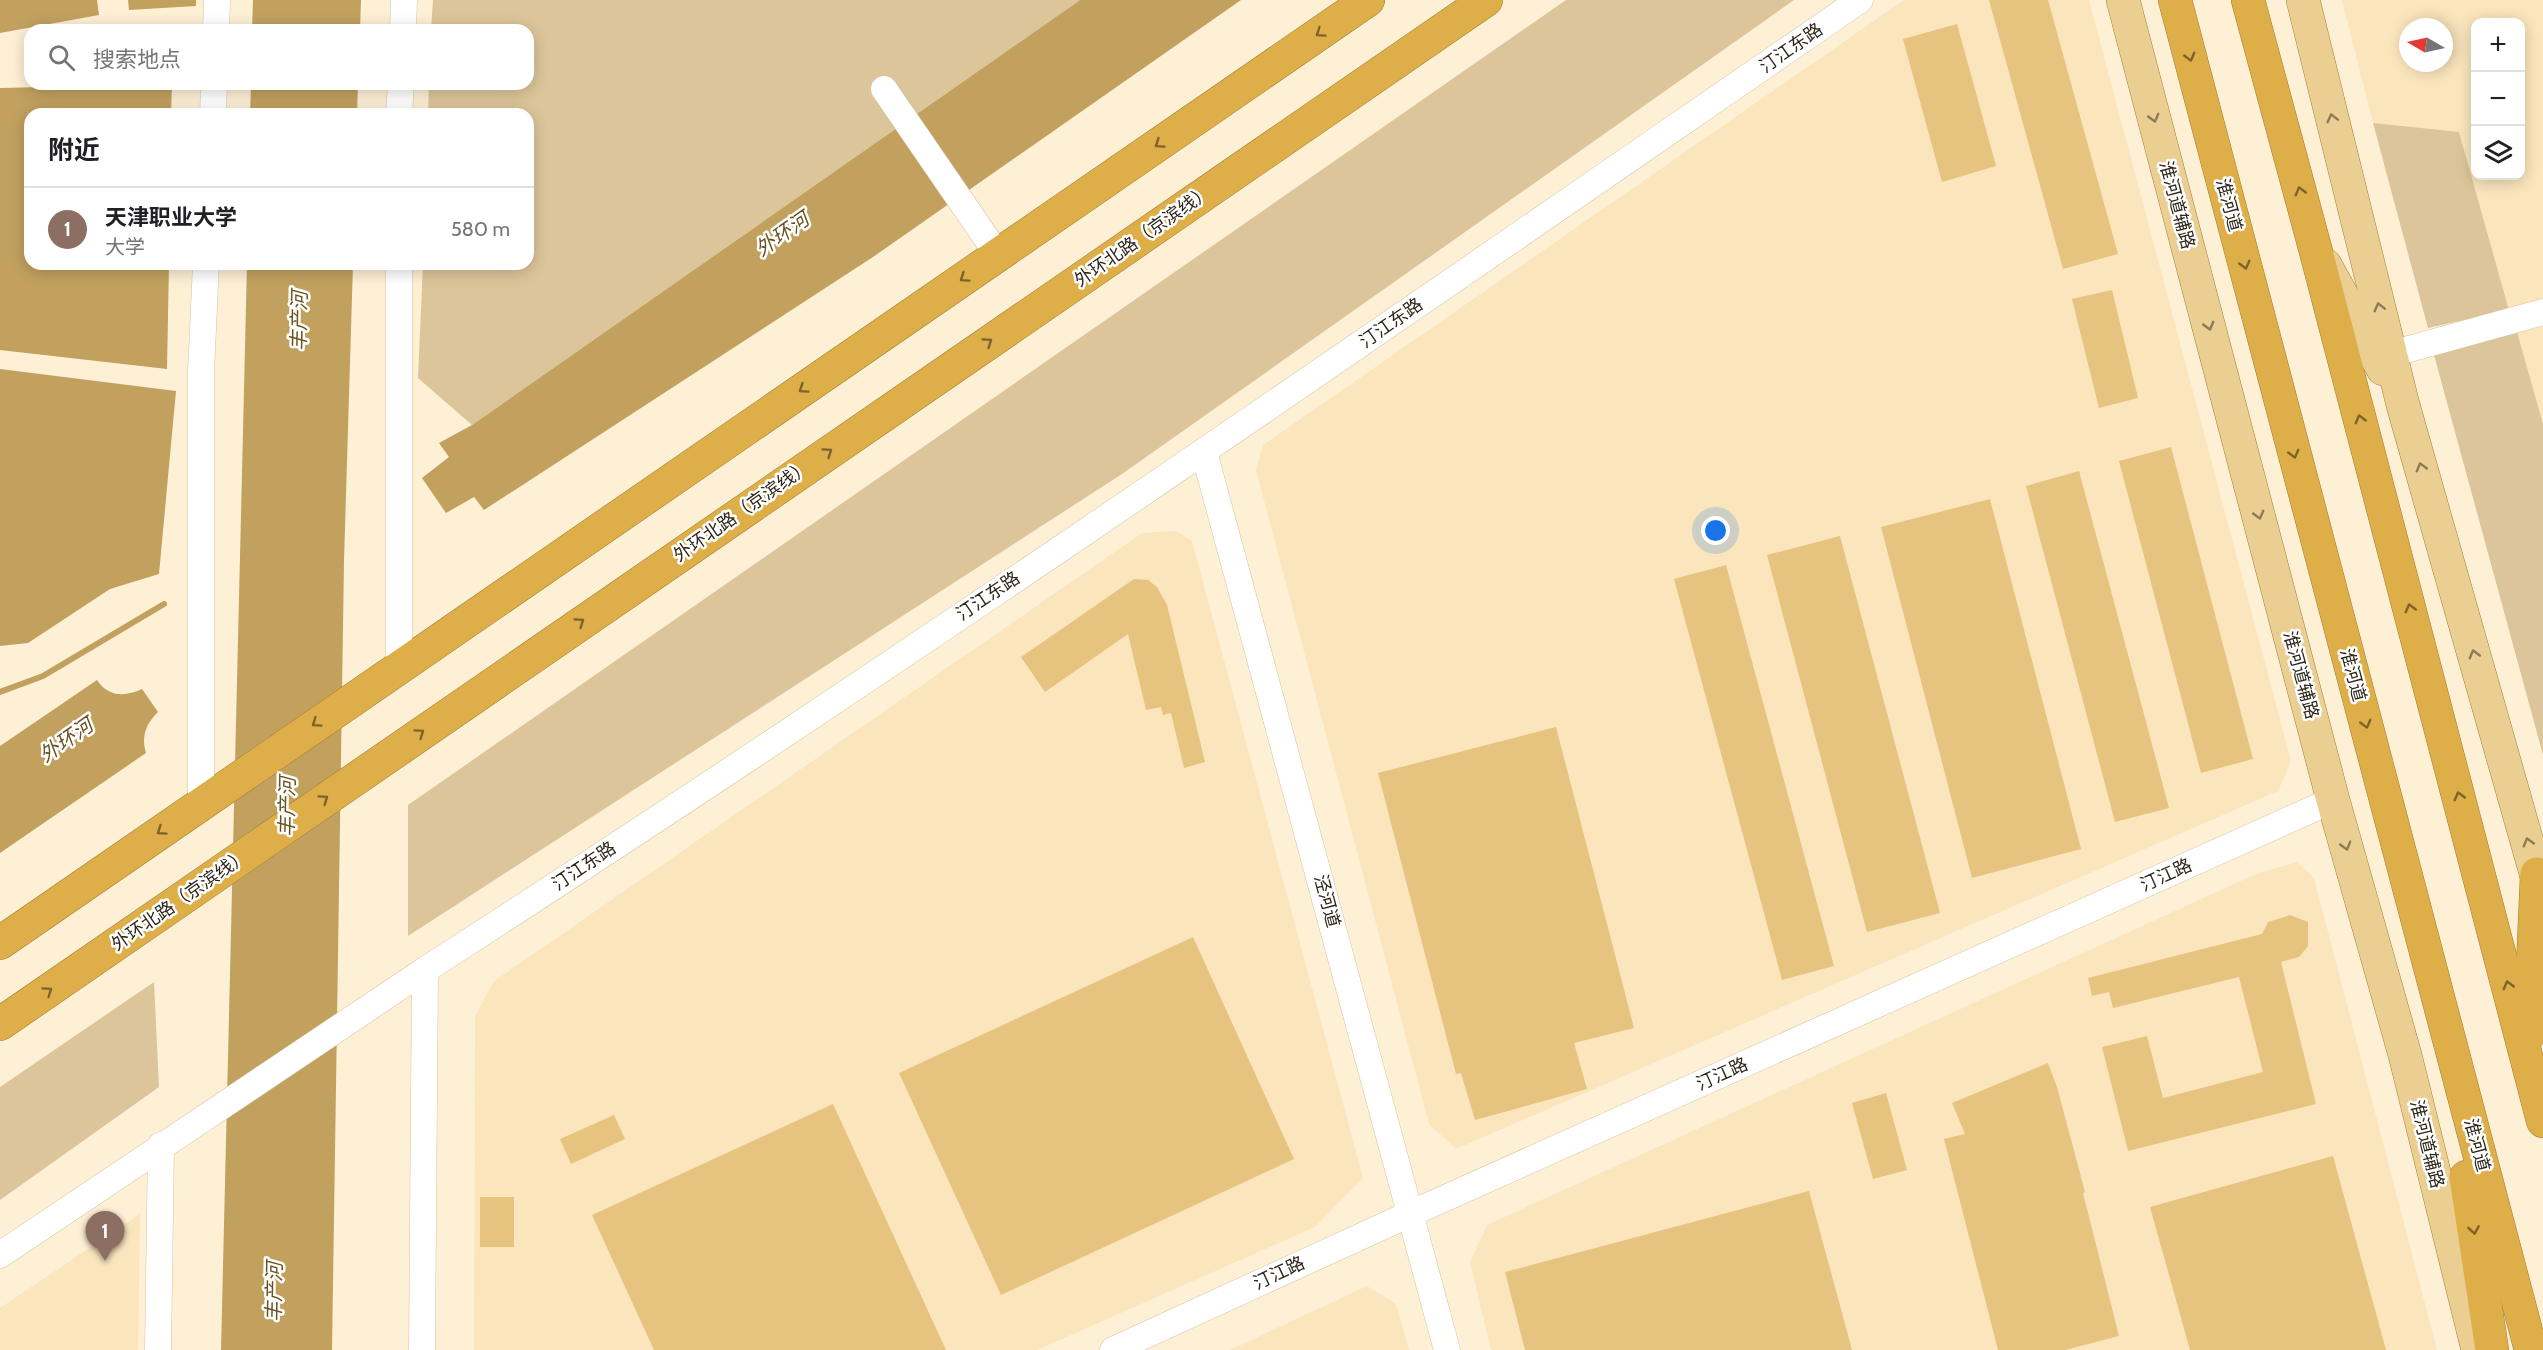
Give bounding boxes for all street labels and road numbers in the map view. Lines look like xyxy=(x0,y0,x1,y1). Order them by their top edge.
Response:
street label: 汀江东路 xyxy=(1755,18,1827,78)
street label: 淮河道辅路 xyxy=(2155,159,2199,251)
street label: 淮河道 xyxy=(2211,176,2247,234)
street label: 外环北路（京滨线） xyxy=(1070,181,1216,291)
street label: 汀江东路 xyxy=(1355,293,1427,353)
street label: 外环北路（京滨线） xyxy=(669,456,815,566)
street label: 汀江东路 xyxy=(952,567,1024,625)
street label: 淮河道辅路 xyxy=(2279,629,2323,721)
street label: 淮河道 xyxy=(2335,646,2371,704)
street label: 汀江东路 xyxy=(548,837,620,895)
street label: 外环北路（京滨线） xyxy=(107,845,253,955)
street label: 汀江路 xyxy=(2137,854,2195,896)
street label: 泾河道 xyxy=(1309,872,1345,930)
street label: 汀江路 xyxy=(1693,1053,1751,1095)
street label: 淮河道辅路 xyxy=(2405,1098,2449,1190)
street label: 淮河道 xyxy=(2459,1116,2495,1174)
street label: 汀江路 xyxy=(1250,1252,1308,1294)

